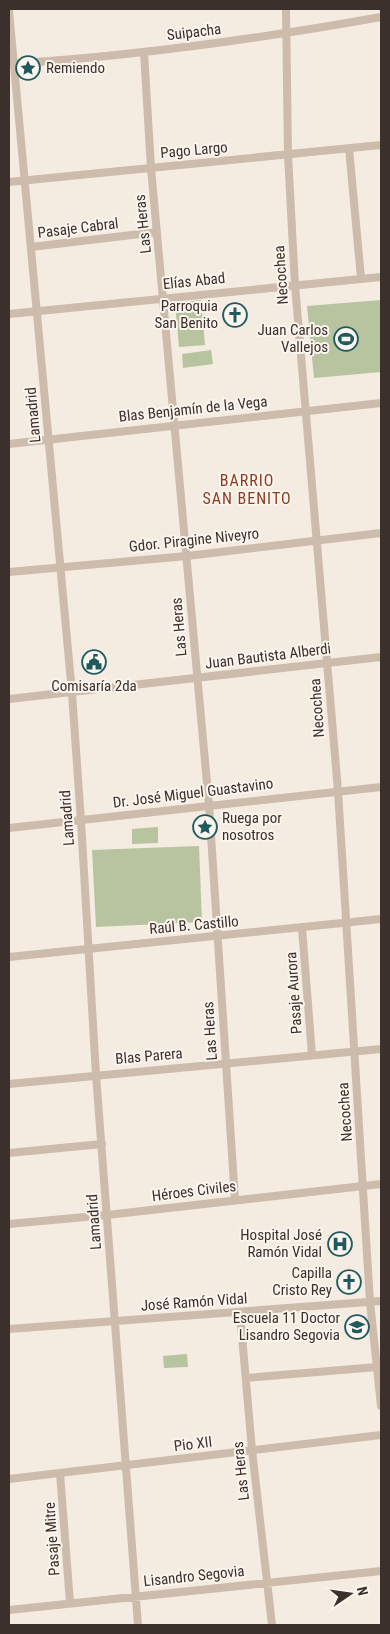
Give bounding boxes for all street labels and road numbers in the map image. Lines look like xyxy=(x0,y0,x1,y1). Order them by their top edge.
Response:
street label: Suipacha xyxy=(166,20,222,44)
street label: Pago Largo xyxy=(160,138,228,162)
street label: Las Heras xyxy=(131,193,155,254)
street label: Pasaje Cabral xyxy=(37,214,119,242)
street label: Necochea xyxy=(270,245,292,305)
street label: Elías Abad xyxy=(162,269,226,293)
street label: Lamadrid xyxy=(22,386,44,444)
street label: Blas Benjamín de la Vega xyxy=(118,392,268,426)
street label: Gdor. Piragine Niveyro xyxy=(128,524,260,556)
street label: Las Heras xyxy=(167,597,191,657)
street label: Juan Bautista Alberdi xyxy=(204,639,332,673)
street label: Necochea xyxy=(306,678,328,738)
street label: Dr. José Miguel Guastavino xyxy=(112,774,274,812)
street label: Lamadrid xyxy=(56,790,78,846)
street label: Raúl B. Castillo xyxy=(149,912,239,938)
street label: Pasaje Aurora xyxy=(282,951,306,1035)
street label: Las Heras xyxy=(199,1001,221,1061)
street label: Blas Parera xyxy=(115,1044,183,1068)
street label: Necochea xyxy=(334,1082,356,1142)
street label: Héroes Civiles xyxy=(151,1177,237,1205)
street label: Lamadrid xyxy=(83,1194,105,1250)
street label: José Ramón Vidal xyxy=(140,1289,248,1315)
street label: Pio XII xyxy=(173,1433,213,1455)
street label: Las Heras xyxy=(229,1440,253,1501)
street label: Pasaje Mitre xyxy=(40,1501,64,1577)
street label: Lisandro Segovia xyxy=(143,1562,245,1590)

